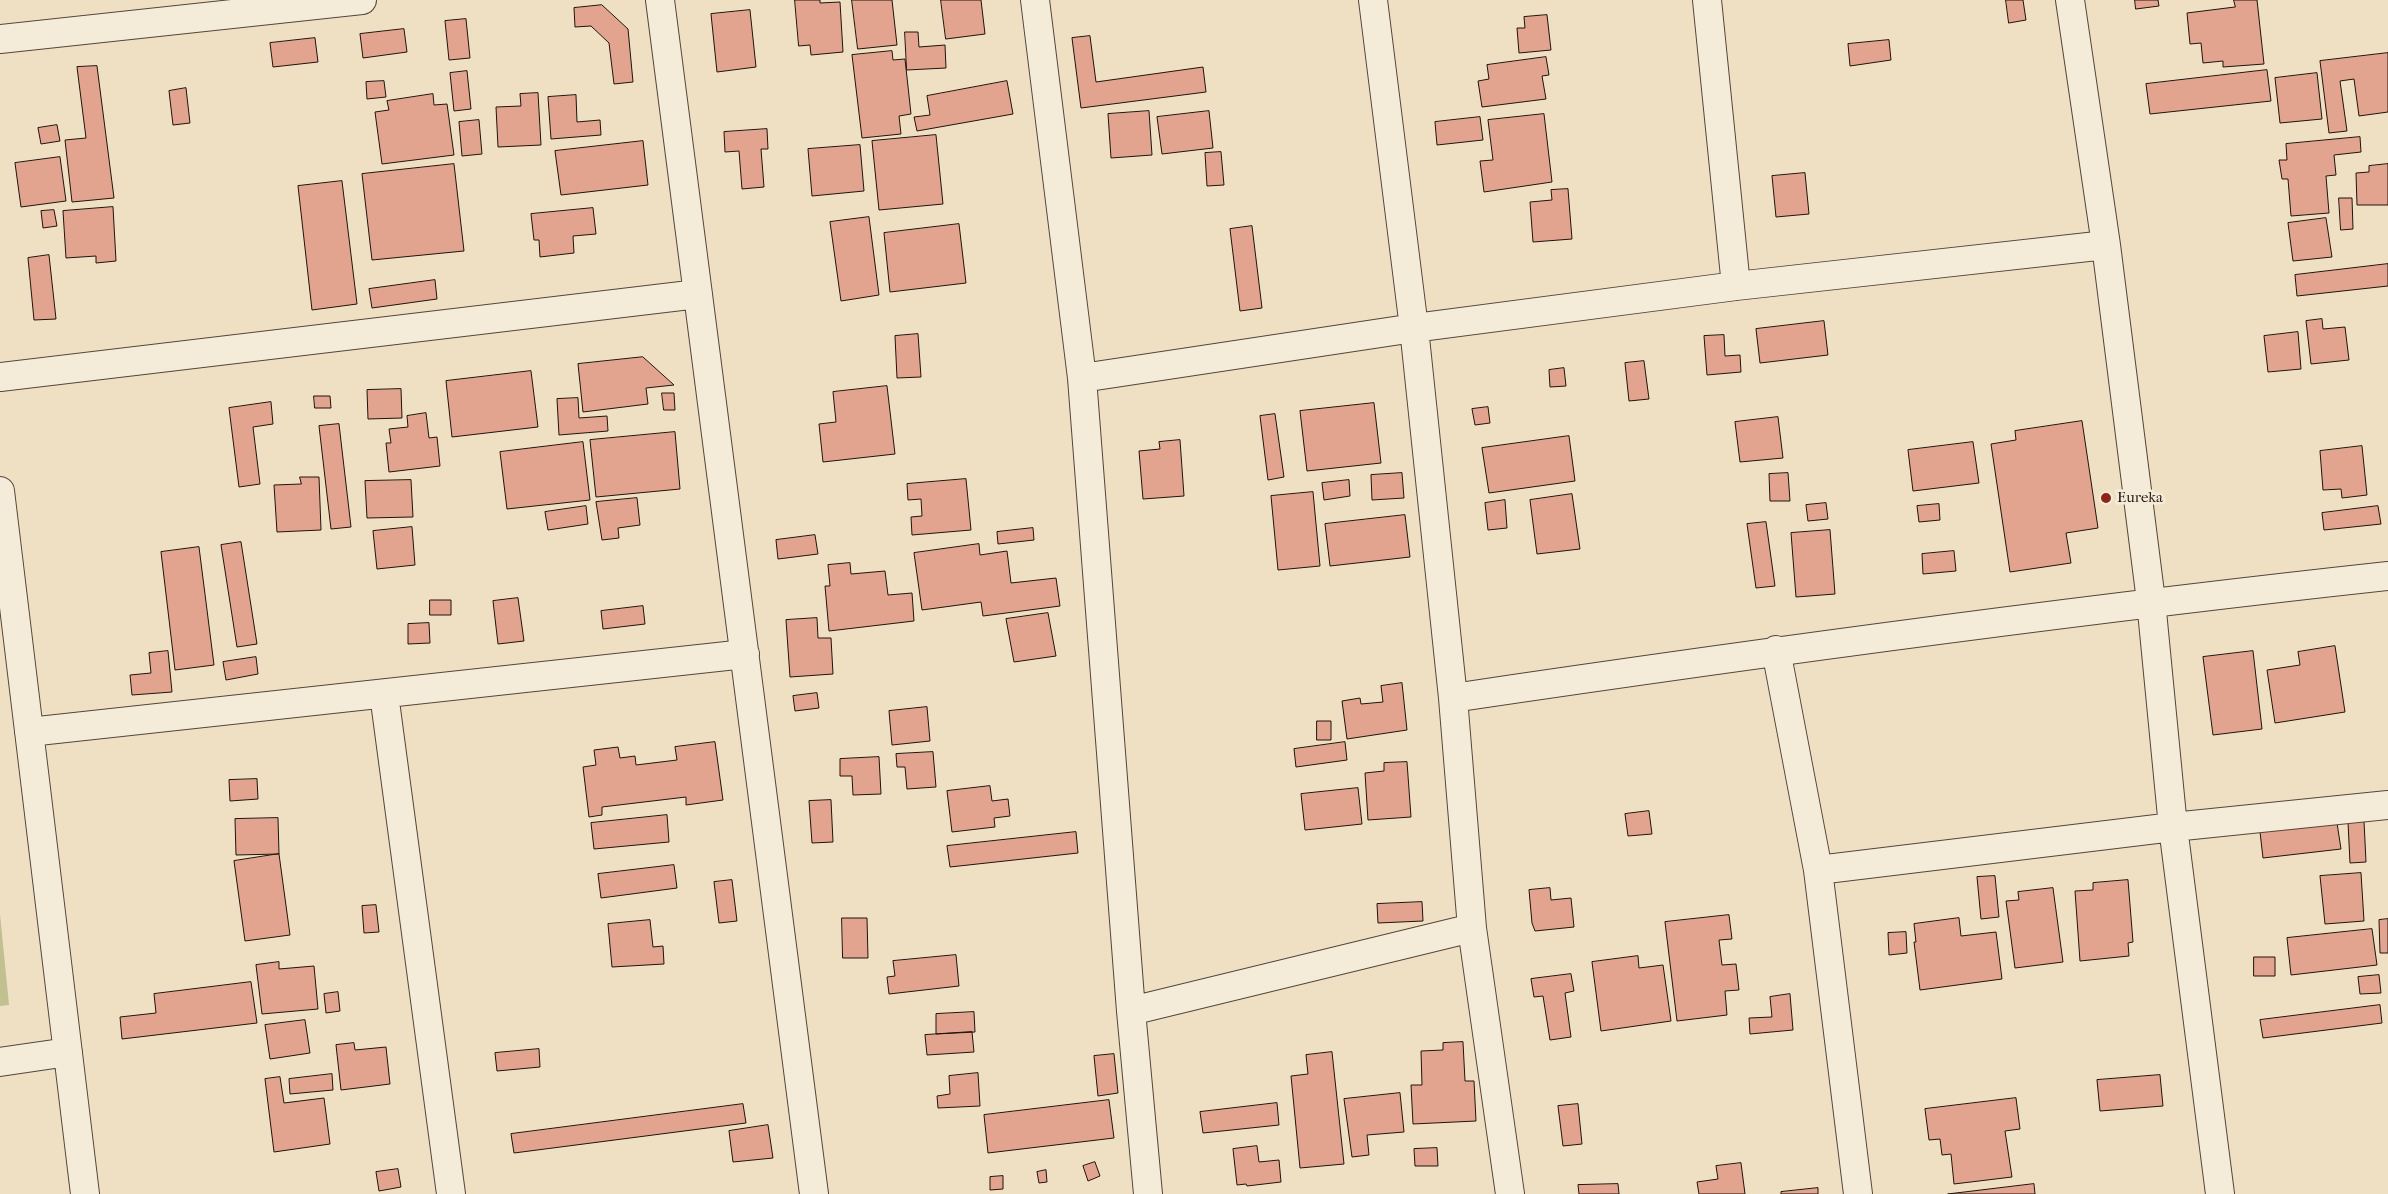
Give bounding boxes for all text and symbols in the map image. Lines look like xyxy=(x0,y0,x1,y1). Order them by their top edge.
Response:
place label: Eureka xyxy=(2117,489,2163,507)
marker: Eureka xyxy=(2099,491,2113,505)

